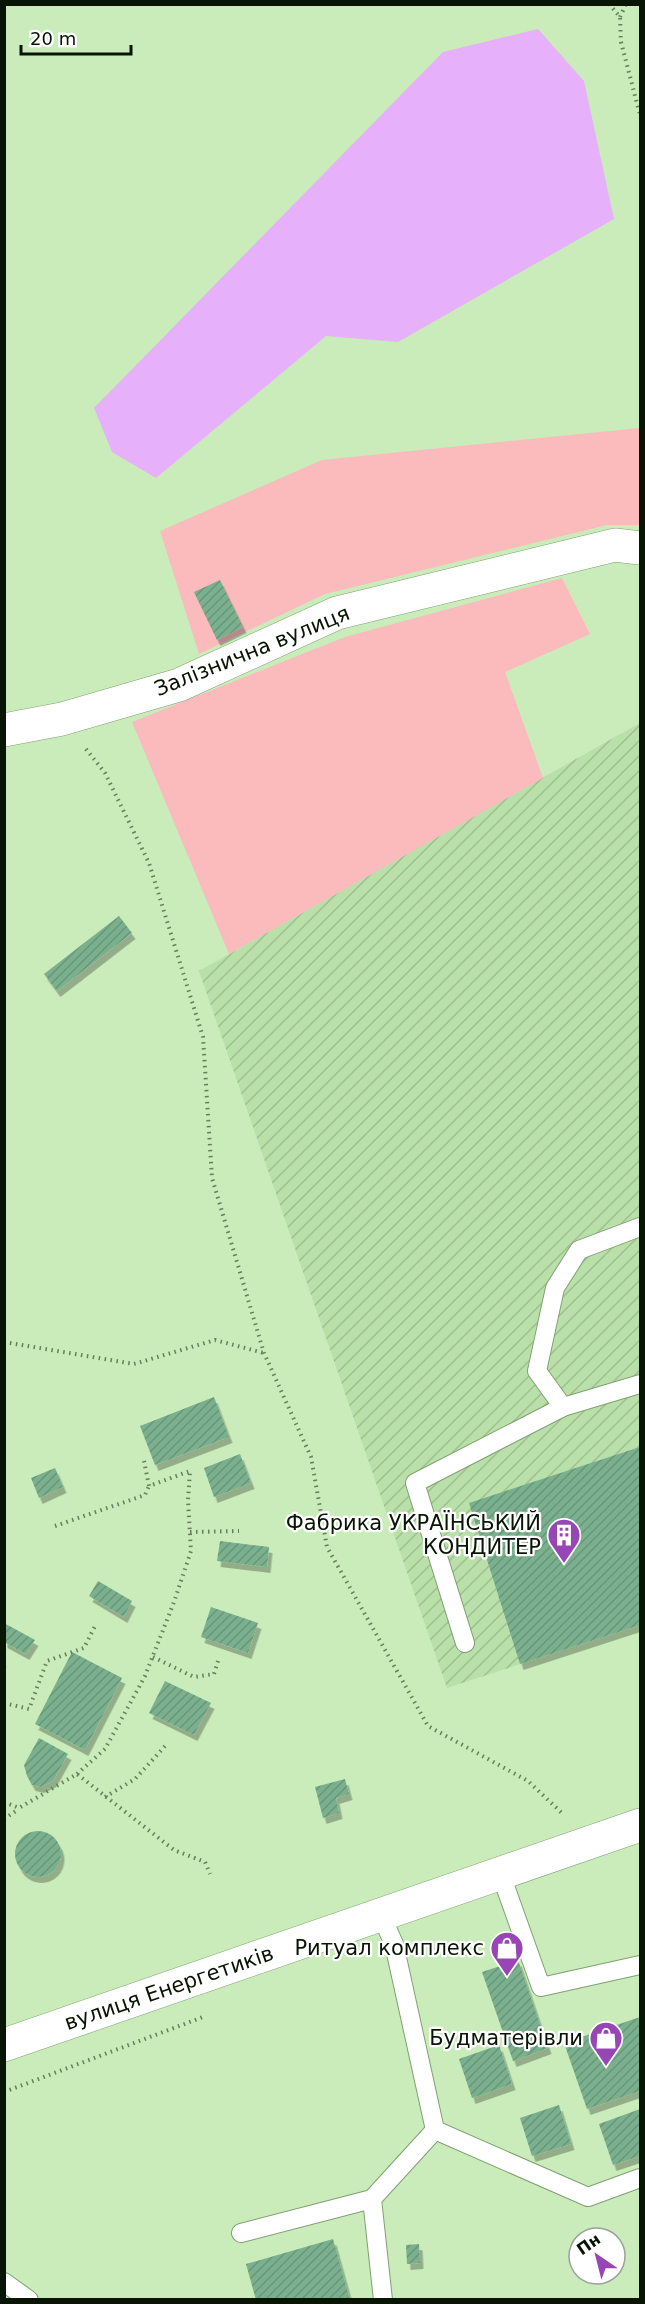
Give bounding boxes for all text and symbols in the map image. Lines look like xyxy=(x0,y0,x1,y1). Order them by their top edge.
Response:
scale bar xyxy=(21,18,130,56)
text: 20 m xyxy=(30,28,76,49)
street label: Залізнична вулиця xyxy=(151,601,353,701)
place label: Фабрика УКРАЇНСЬКИЙ КОНДИТЕР xyxy=(286,1510,541,1559)
building icon: Фабрика УКРАЇНСЬКИЙ КОНДИТЕР xyxy=(546,1517,582,1564)
shop icon: Ритуал комплекс xyxy=(489,1930,525,1977)
place label: Ритуал комплекс xyxy=(294,1936,484,1960)
street label: вулиця Енергетиків xyxy=(61,1941,277,2035)
shop icon: Будматерівли xyxy=(588,2020,624,2067)
place label: Будматерівли xyxy=(429,2026,583,2050)
north arrow xyxy=(567,2226,627,2286)
text: Пн xyxy=(573,2229,604,2259)

